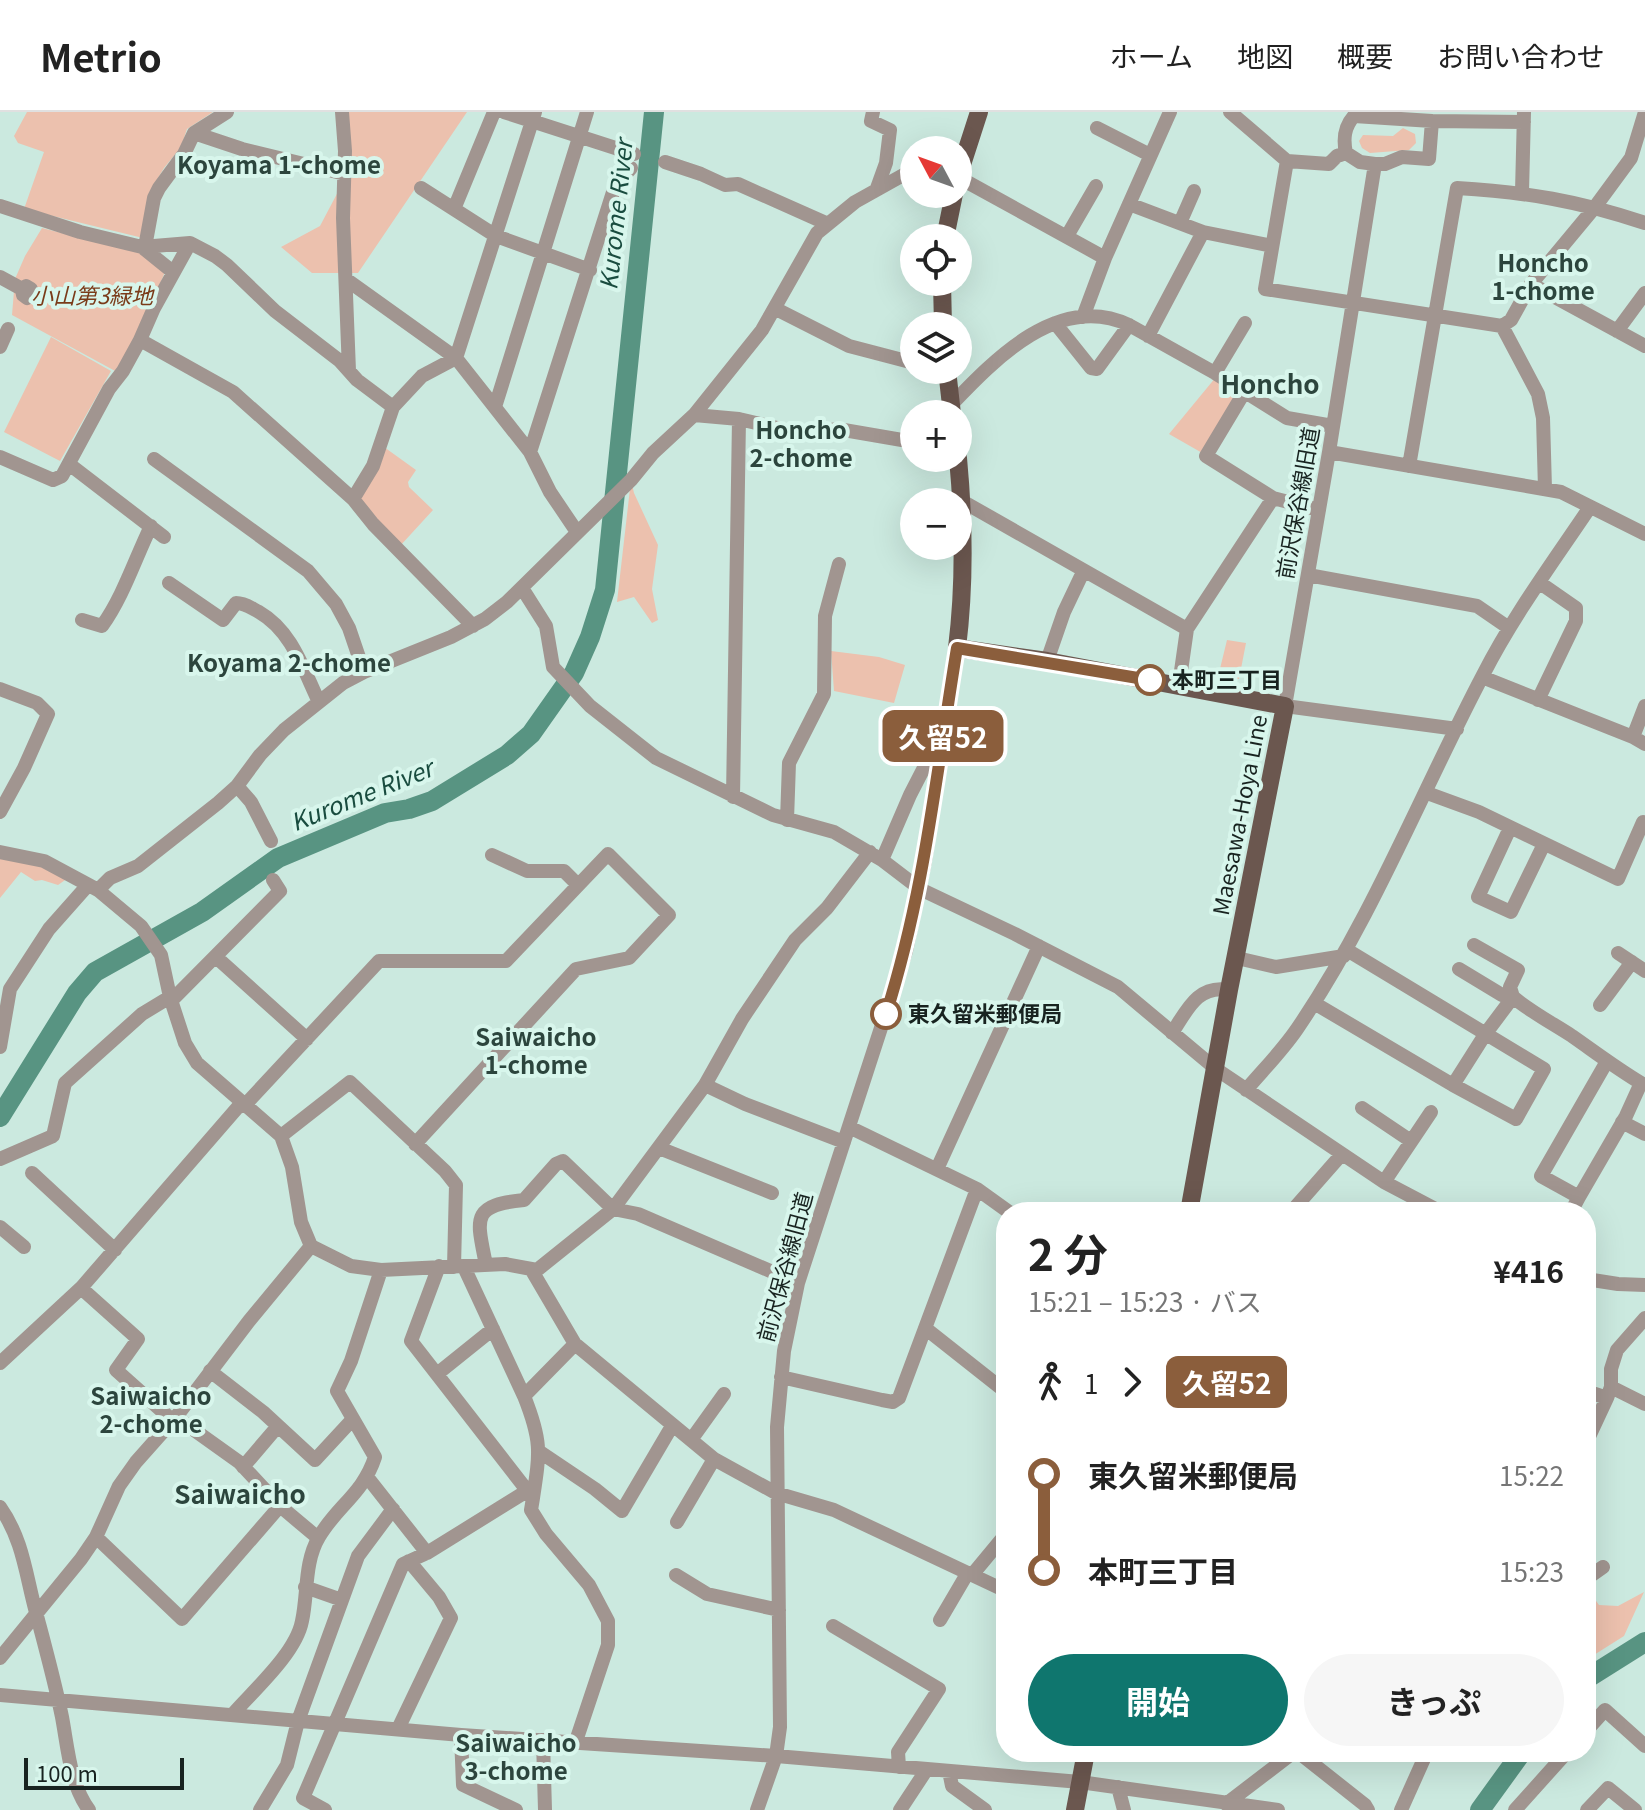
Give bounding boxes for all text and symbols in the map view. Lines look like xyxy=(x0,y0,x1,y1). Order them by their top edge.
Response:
text: Metrio xyxy=(40,28,162,83)
text: ホーム xyxy=(1110,35,1193,75)
text: 地図 xyxy=(1237,35,1293,75)
text: 概要 xyxy=(1337,35,1393,75)
text: お問い合わせ xyxy=(1437,35,1605,75)
water label: Kurome River xyxy=(589,134,640,292)
north arrow xyxy=(900,136,972,208)
map controls xyxy=(900,136,972,560)
district label: Koyama 1-chome xyxy=(177,146,381,181)
button: locate xyxy=(900,224,972,296)
district label: Honcho 1-chome xyxy=(1491,244,1595,307)
park label: 小山第3緑地 xyxy=(31,278,155,310)
button: layers xyxy=(900,312,972,384)
district label: Honcho xyxy=(1220,364,1320,401)
button: + xyxy=(900,400,972,472)
district label: Honcho 2-chome xyxy=(749,411,853,474)
street label: 前沢保谷線旧道 xyxy=(1267,424,1325,581)
button: − xyxy=(900,488,972,560)
district label: Koyama 2-chome xyxy=(187,644,391,679)
place label: 本町三丁目 xyxy=(1172,662,1282,694)
marker: 本町三丁目 xyxy=(1135,665,1165,695)
line badge: 久留52 xyxy=(887,710,999,762)
street label: Maesawa-Hoya Line xyxy=(1203,712,1273,918)
text: 久留52 xyxy=(898,716,988,756)
water label: Kurome River xyxy=(285,748,441,838)
place label: 東久留米郵便局 xyxy=(908,996,1062,1028)
marker: 東久留米郵便局 xyxy=(871,999,901,1029)
district label: Saiwaicho 1-chome xyxy=(475,1018,597,1081)
street label: 前沢保谷線旧道 xyxy=(748,1188,818,1345)
text: 2 分 xyxy=(1028,1220,1108,1284)
text: ¥416 xyxy=(1493,1248,1564,1292)
text: 15:21 – 15:23 · バス xyxy=(1028,1282,1262,1319)
icon: walk xyxy=(1028,1360,1072,1404)
icon: forward xyxy=(1110,1360,1154,1404)
text: 久留52 xyxy=(1182,1362,1271,1402)
text: 1 xyxy=(1084,1364,1098,1401)
district label: Saiwaicho 2-chome xyxy=(90,1377,212,1440)
text: 東久留米郵便局 xyxy=(1088,1452,1298,1496)
text: 15:22 xyxy=(1499,1456,1564,1493)
district label: Saiwaicho xyxy=(174,1474,306,1511)
text: 本町三丁目 xyxy=(1088,1548,1238,1592)
text: 15:23 xyxy=(1499,1552,1564,1589)
button: 開始 xyxy=(1028,1654,1288,1746)
button: きっぷ xyxy=(1304,1654,1564,1746)
district label: Saiwaicho 3-chome xyxy=(455,1724,577,1787)
scale bar xyxy=(24,1754,184,1790)
text: 100 m xyxy=(36,1756,98,1788)

